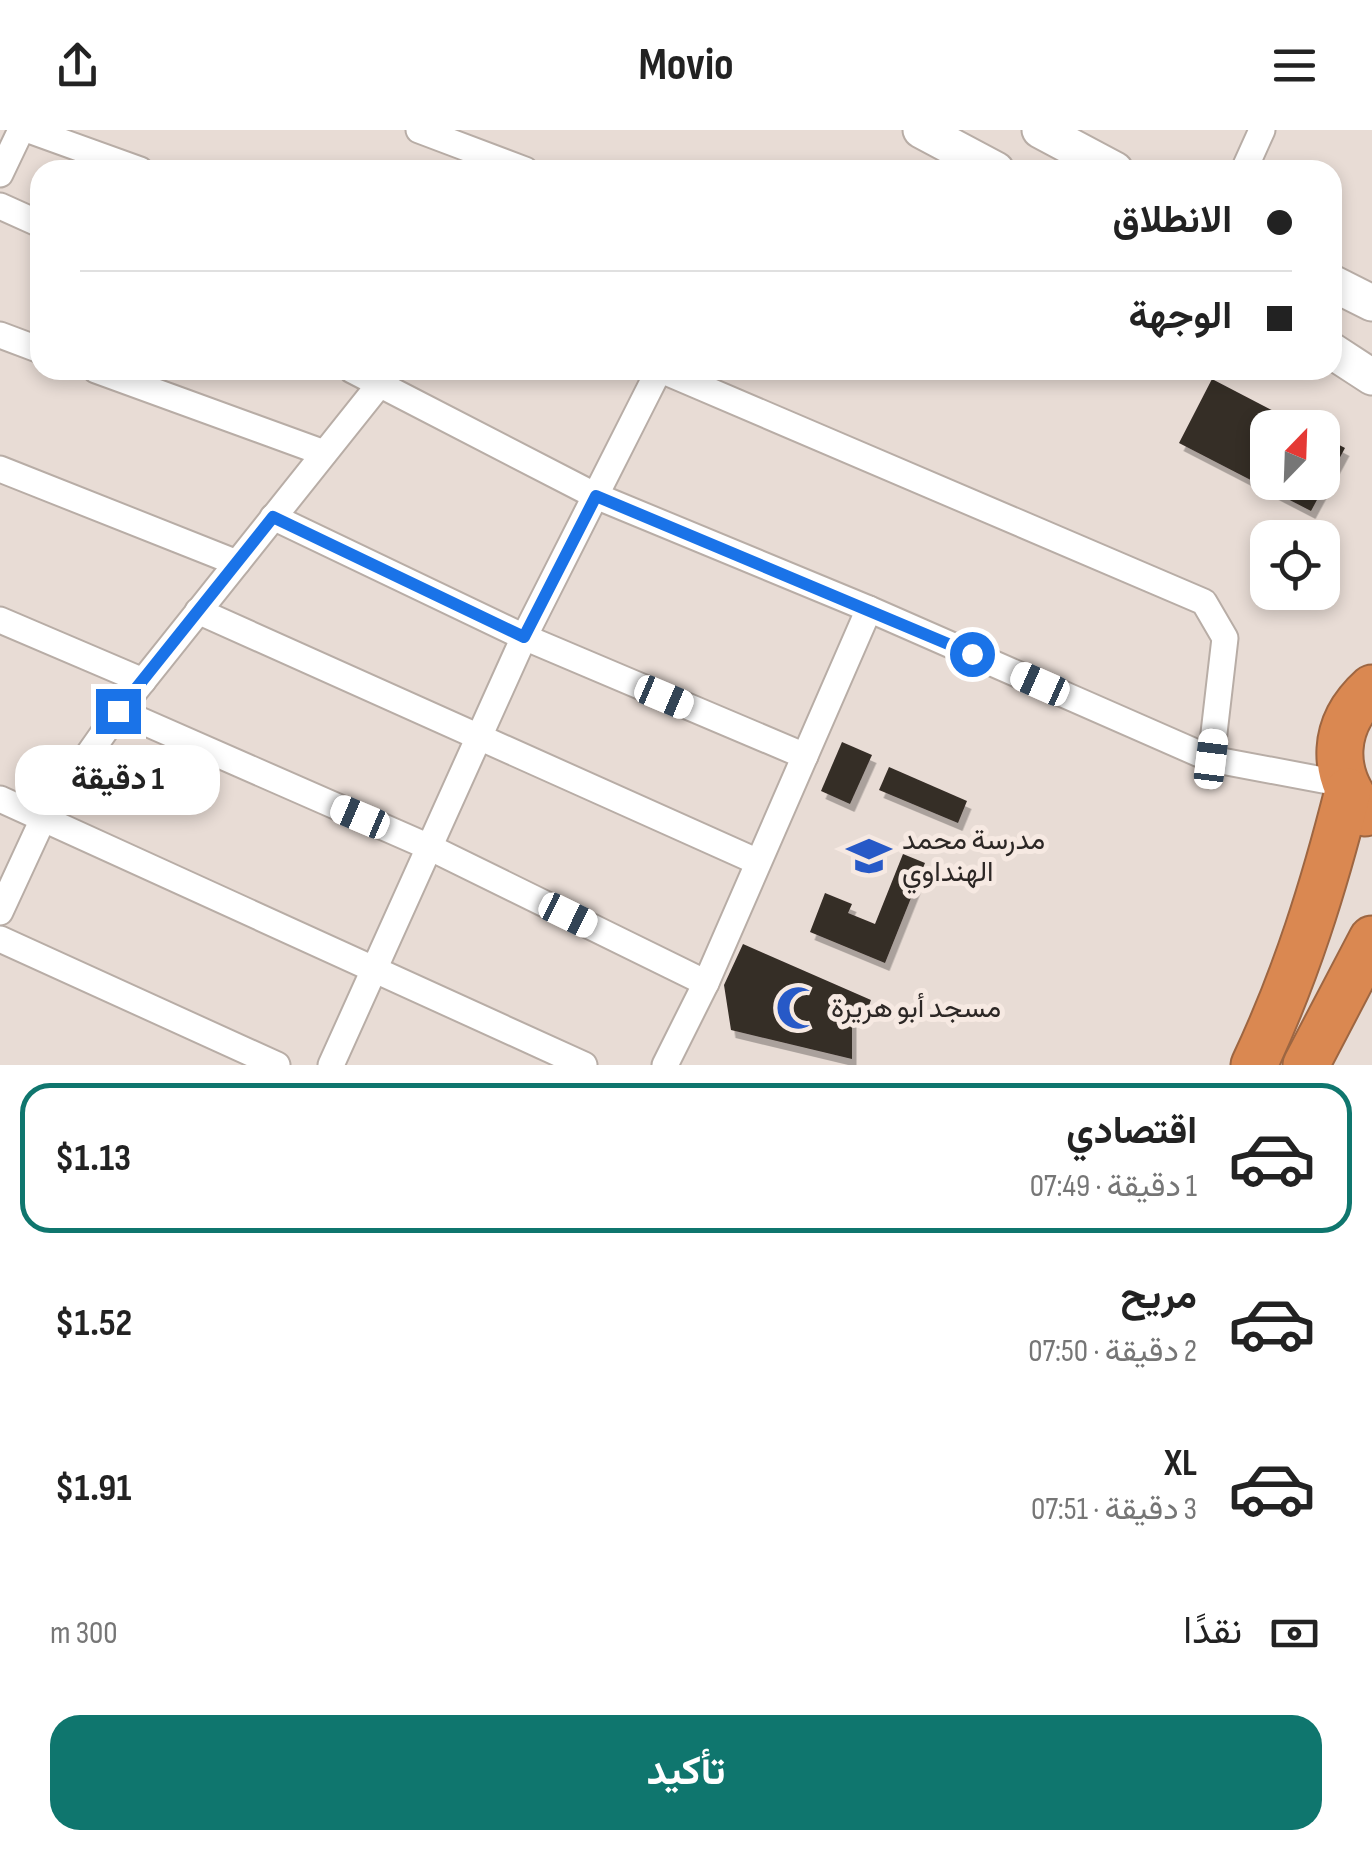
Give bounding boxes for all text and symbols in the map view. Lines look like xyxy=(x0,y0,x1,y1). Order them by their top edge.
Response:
icon: share xyxy=(50,38,105,93)
text: Movio xyxy=(638,38,734,93)
icon: menu xyxy=(1267,38,1322,93)
text: الانطلاق xyxy=(1113,198,1232,243)
text: الوجهة xyxy=(1129,294,1232,339)
north arrow xyxy=(1250,410,1340,500)
map controls xyxy=(1250,410,1340,610)
button: locate xyxy=(1250,520,1340,610)
route start xyxy=(950,632,995,677)
car xyxy=(1006,658,1074,710)
car xyxy=(631,671,697,723)
route end xyxy=(96,689,141,734)
car xyxy=(1192,727,1230,791)
callout: 1 دقيقة xyxy=(16,746,220,816)
text: 1 دقيقة xyxy=(71,760,164,799)
car xyxy=(327,791,393,843)
place label: مدرسة محمد الهنداوي xyxy=(902,824,1045,894)
school or university icon: مدرسة محمد الهنداوي xyxy=(845,832,893,880)
car xyxy=(534,888,602,942)
mosque icon: مسجد أبو هريرة xyxy=(774,984,822,1032)
place label: مسجد أبو هريرة xyxy=(831,992,1001,1025)
text: اقتصادي xyxy=(1066,1109,1197,1154)
icon: car xyxy=(1227,1113,1317,1203)
text: $1.13 xyxy=(55,1136,131,1181)
text: 1 دقيقة · 07:49 xyxy=(1030,1167,1197,1206)
text: مريح xyxy=(1121,1274,1197,1319)
icon: car xyxy=(1227,1278,1317,1368)
text: $1.52 xyxy=(55,1301,132,1346)
text: 2 دقيقة · 07:50 xyxy=(1028,1332,1197,1371)
text: XL xyxy=(1164,1441,1197,1486)
icon: car xyxy=(1227,1443,1317,1533)
text: $1.91 xyxy=(55,1466,131,1511)
text: 3 دقيقة · 07:51 xyxy=(1031,1490,1197,1529)
icon: cash xyxy=(1267,1606,1322,1661)
text: نقدًا xyxy=(1183,1609,1242,1654)
text: 300 m xyxy=(50,1614,118,1653)
button: تأكيد xyxy=(50,1715,1322,1830)

